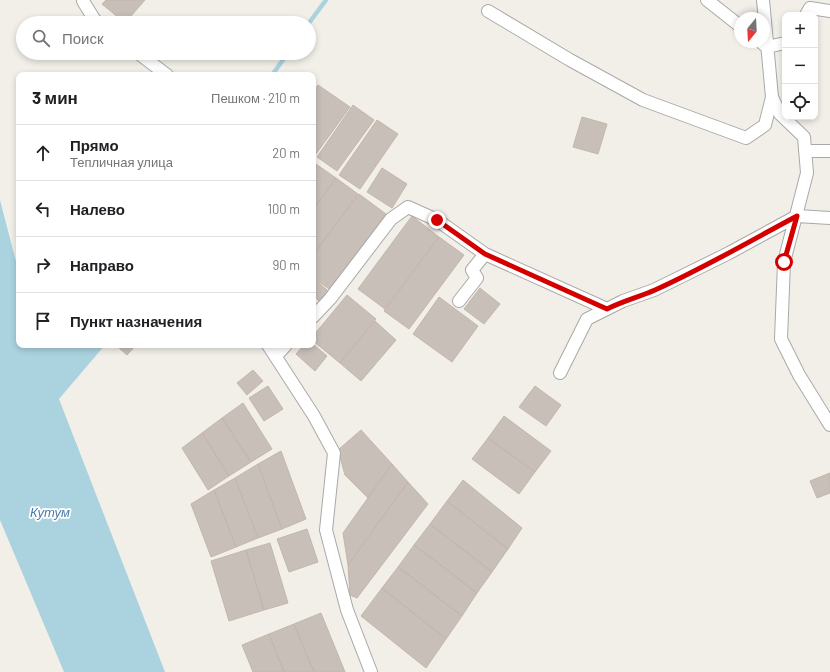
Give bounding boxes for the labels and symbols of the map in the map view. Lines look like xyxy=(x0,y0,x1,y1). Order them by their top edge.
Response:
north arrow xyxy=(734,12,770,48)
route end xyxy=(428,211,446,229)
route start xyxy=(775,253,793,271)
water label: Кутум xyxy=(30,504,70,520)

